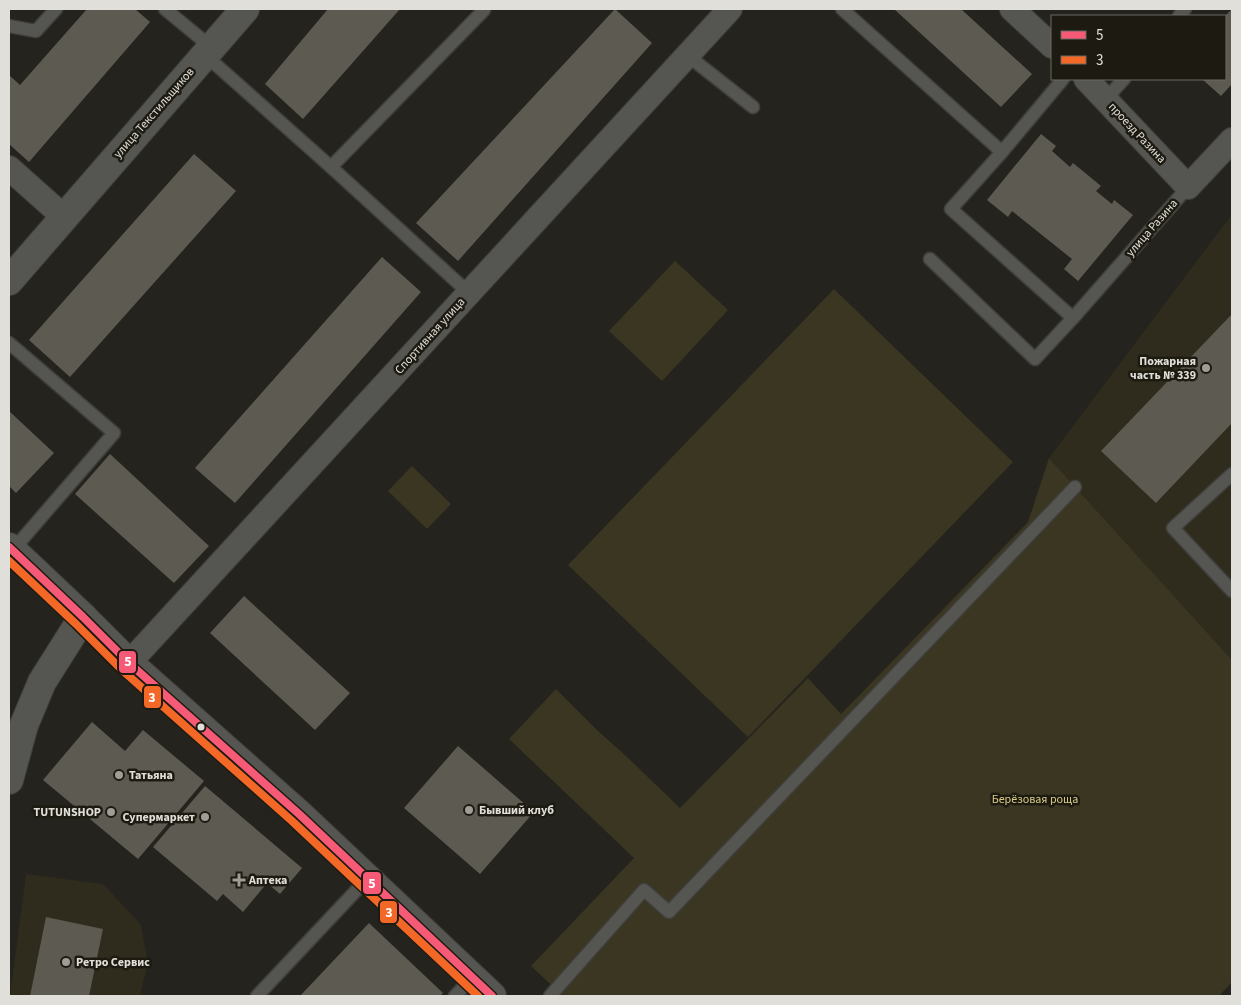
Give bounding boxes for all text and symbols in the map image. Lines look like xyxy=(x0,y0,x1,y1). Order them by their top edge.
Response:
legend xyxy=(1051,15,1226,80)
text: 5 xyxy=(1096,25,1103,46)
text: 3 xyxy=(1096,50,1103,71)
street label: улица Текстильщиков xyxy=(110,64,198,162)
street label: проезд Разина xyxy=(1104,99,1170,167)
street label: улица Разина xyxy=(1122,196,1182,260)
street label: Спортивная улица xyxy=(391,294,469,378)
place label: Пожарная часть № 339 xyxy=(1130,353,1196,384)
marker: Пожарная часть № 339 xyxy=(1200,362,1212,374)
line badge: 5 xyxy=(118,650,137,674)
text: 5 xyxy=(124,652,132,672)
line badge: 3 xyxy=(143,685,162,709)
text: 3 xyxy=(148,688,156,708)
unlabelled marker xyxy=(196,722,206,732)
place label: Татьяна xyxy=(129,767,173,784)
marker: Татьяна xyxy=(113,769,125,781)
park label: Берёзовая роща xyxy=(992,791,1078,808)
place label: Бывший клуб xyxy=(479,802,554,819)
place label: TUTUNSHOP xyxy=(34,804,101,821)
marker: Бывший клуб xyxy=(463,804,475,816)
marker: TUTUNSHOP xyxy=(105,806,117,818)
place label: Супермаркет xyxy=(123,809,195,826)
marker: Супермаркет xyxy=(199,811,211,823)
line badge: 5 xyxy=(362,871,382,895)
place label: Аптека xyxy=(248,872,287,889)
marker: Аптека xyxy=(233,874,245,886)
text: 5 xyxy=(368,874,376,894)
line badge: 3 xyxy=(379,900,398,924)
text: 3 xyxy=(385,903,393,923)
place label: Ретро Сервис xyxy=(76,954,150,971)
marker: Ретро Сервис xyxy=(60,956,72,968)

